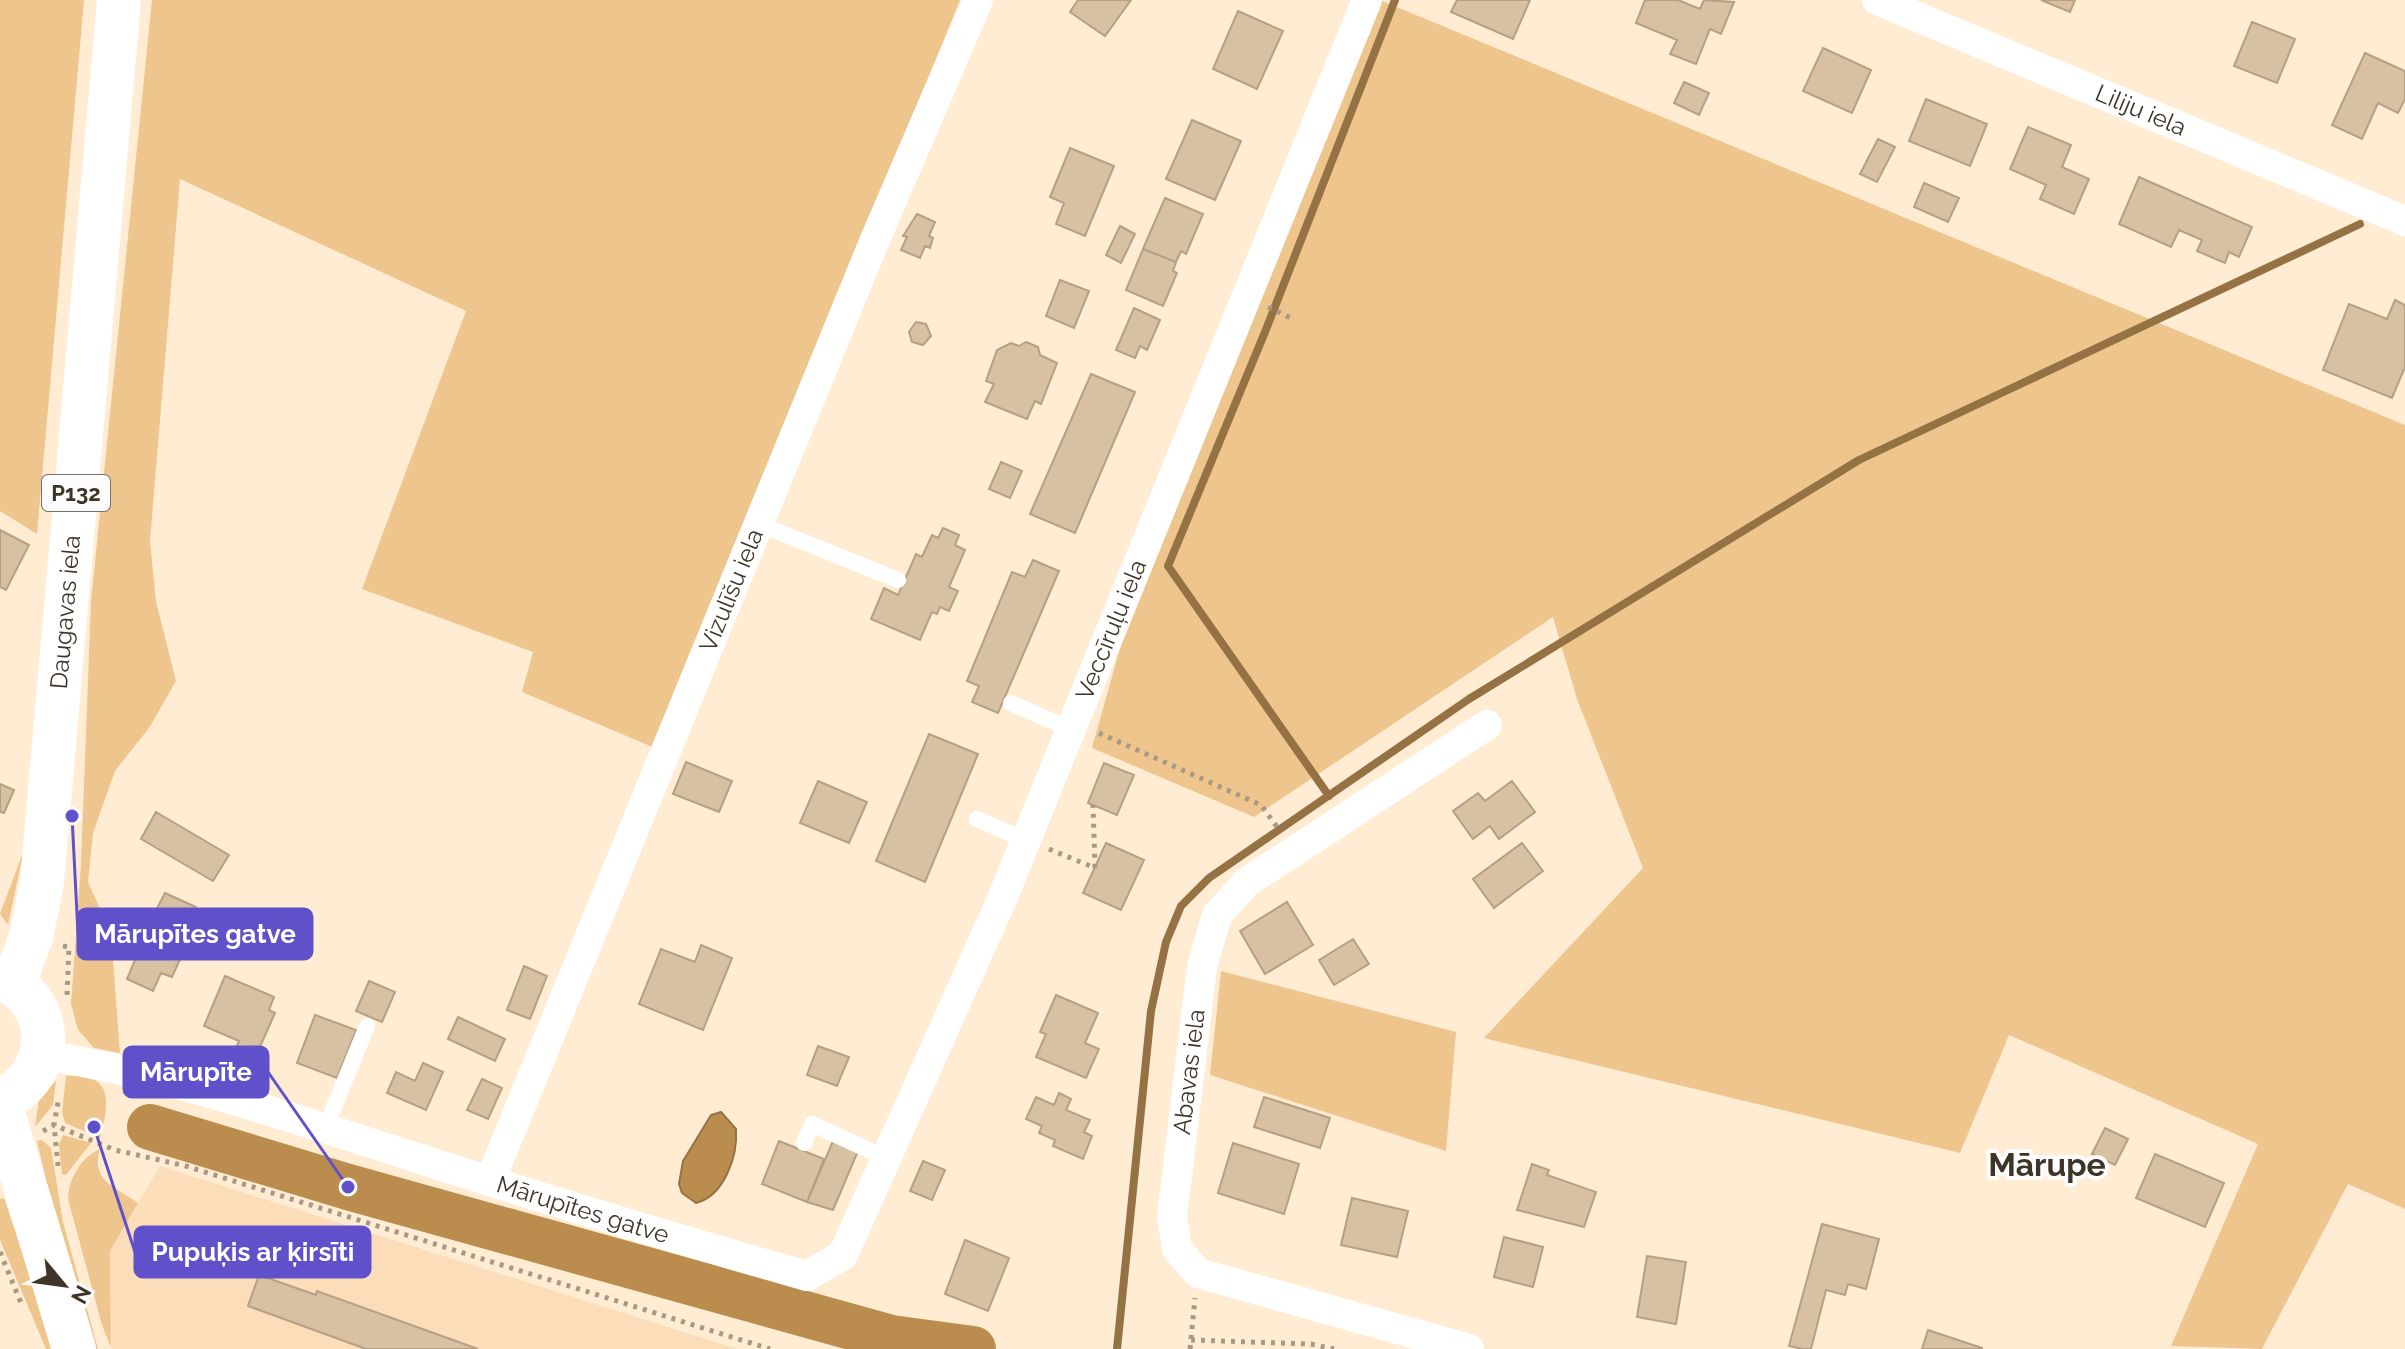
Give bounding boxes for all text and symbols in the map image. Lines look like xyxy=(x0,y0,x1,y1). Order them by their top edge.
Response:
street label: Liliju iela xyxy=(2091,78,2191,142)
road number: P132 xyxy=(42,475,110,511)
street label: Vizulīšu iela xyxy=(693,524,769,656)
street label: Daugavas iela xyxy=(44,534,86,690)
street label: Veccīruļu iela xyxy=(1069,555,1152,704)
callout: Mārupītes gatve xyxy=(78,909,312,959)
text: Mārupītes gatve xyxy=(94,919,296,949)
street label: Abavas iela xyxy=(1167,1007,1211,1136)
callout: Mārupīte xyxy=(124,1047,268,1097)
text: Mārupīte xyxy=(140,1057,252,1087)
district label: Mārupe xyxy=(1988,1146,2106,1183)
street label: Mārupītes gatve xyxy=(493,1169,673,1249)
callout: Pupuķis ar ķirsīti xyxy=(135,1227,370,1277)
text: Pupuķis ar ķirsīti xyxy=(152,1237,355,1267)
north arrow xyxy=(24,1245,104,1325)
text: N xyxy=(66,1281,97,1308)

